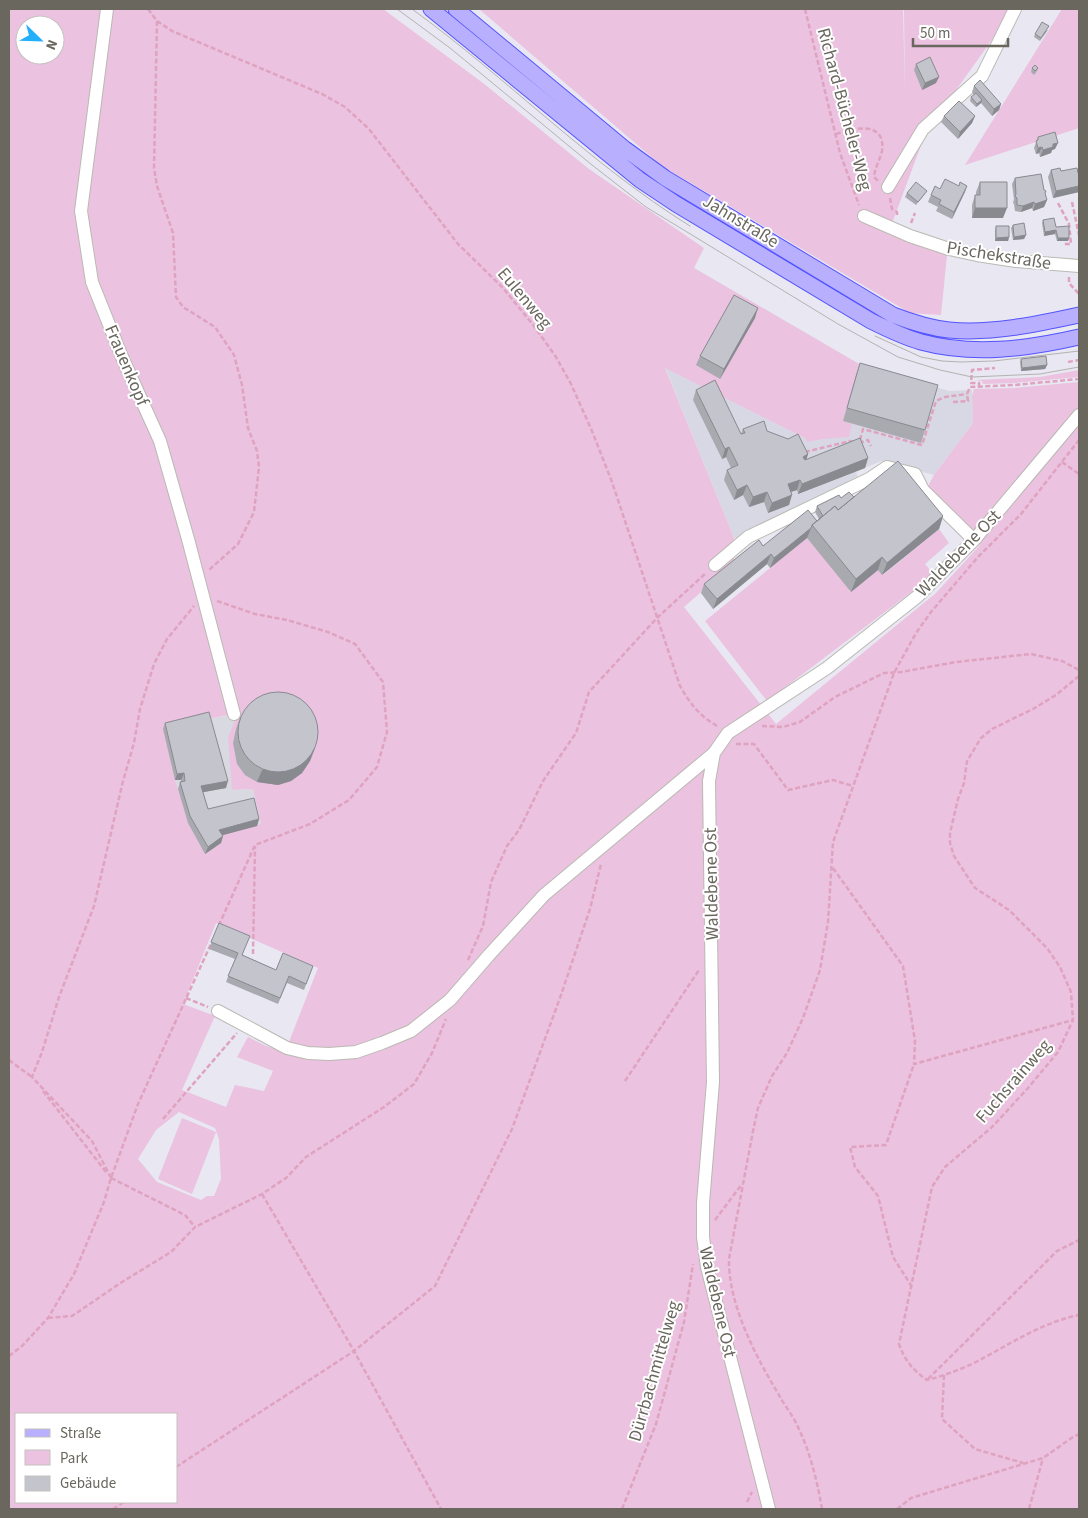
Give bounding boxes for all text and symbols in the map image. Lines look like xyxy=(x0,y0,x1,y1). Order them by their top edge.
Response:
north arrow xyxy=(15,15,65,65)
scale bar xyxy=(913,15,1008,47)
text: 50 m xyxy=(920,23,950,44)
street label: Richard-Bücheler-Weg xyxy=(811,25,878,193)
text: N xyxy=(40,36,62,53)
street label: Jahnstraße xyxy=(698,189,784,254)
street label: Pischekstraße xyxy=(945,235,1053,276)
street label: Eulenweg xyxy=(491,262,558,334)
street label: Frauenkopf xyxy=(98,321,155,410)
street label: Waldebene Ost xyxy=(910,504,1007,603)
street label: Waldebene Ost xyxy=(698,827,725,941)
street label: Fuchsrainweg xyxy=(970,1034,1057,1129)
street label: Waldebene Ost xyxy=(693,1244,742,1360)
street label: Dürrbachmittelweg xyxy=(622,1298,687,1444)
legend xyxy=(15,1413,178,1503)
text: Straße xyxy=(60,1423,101,1444)
text: Park xyxy=(60,1448,89,1469)
text: Gebäude xyxy=(60,1473,116,1494)

